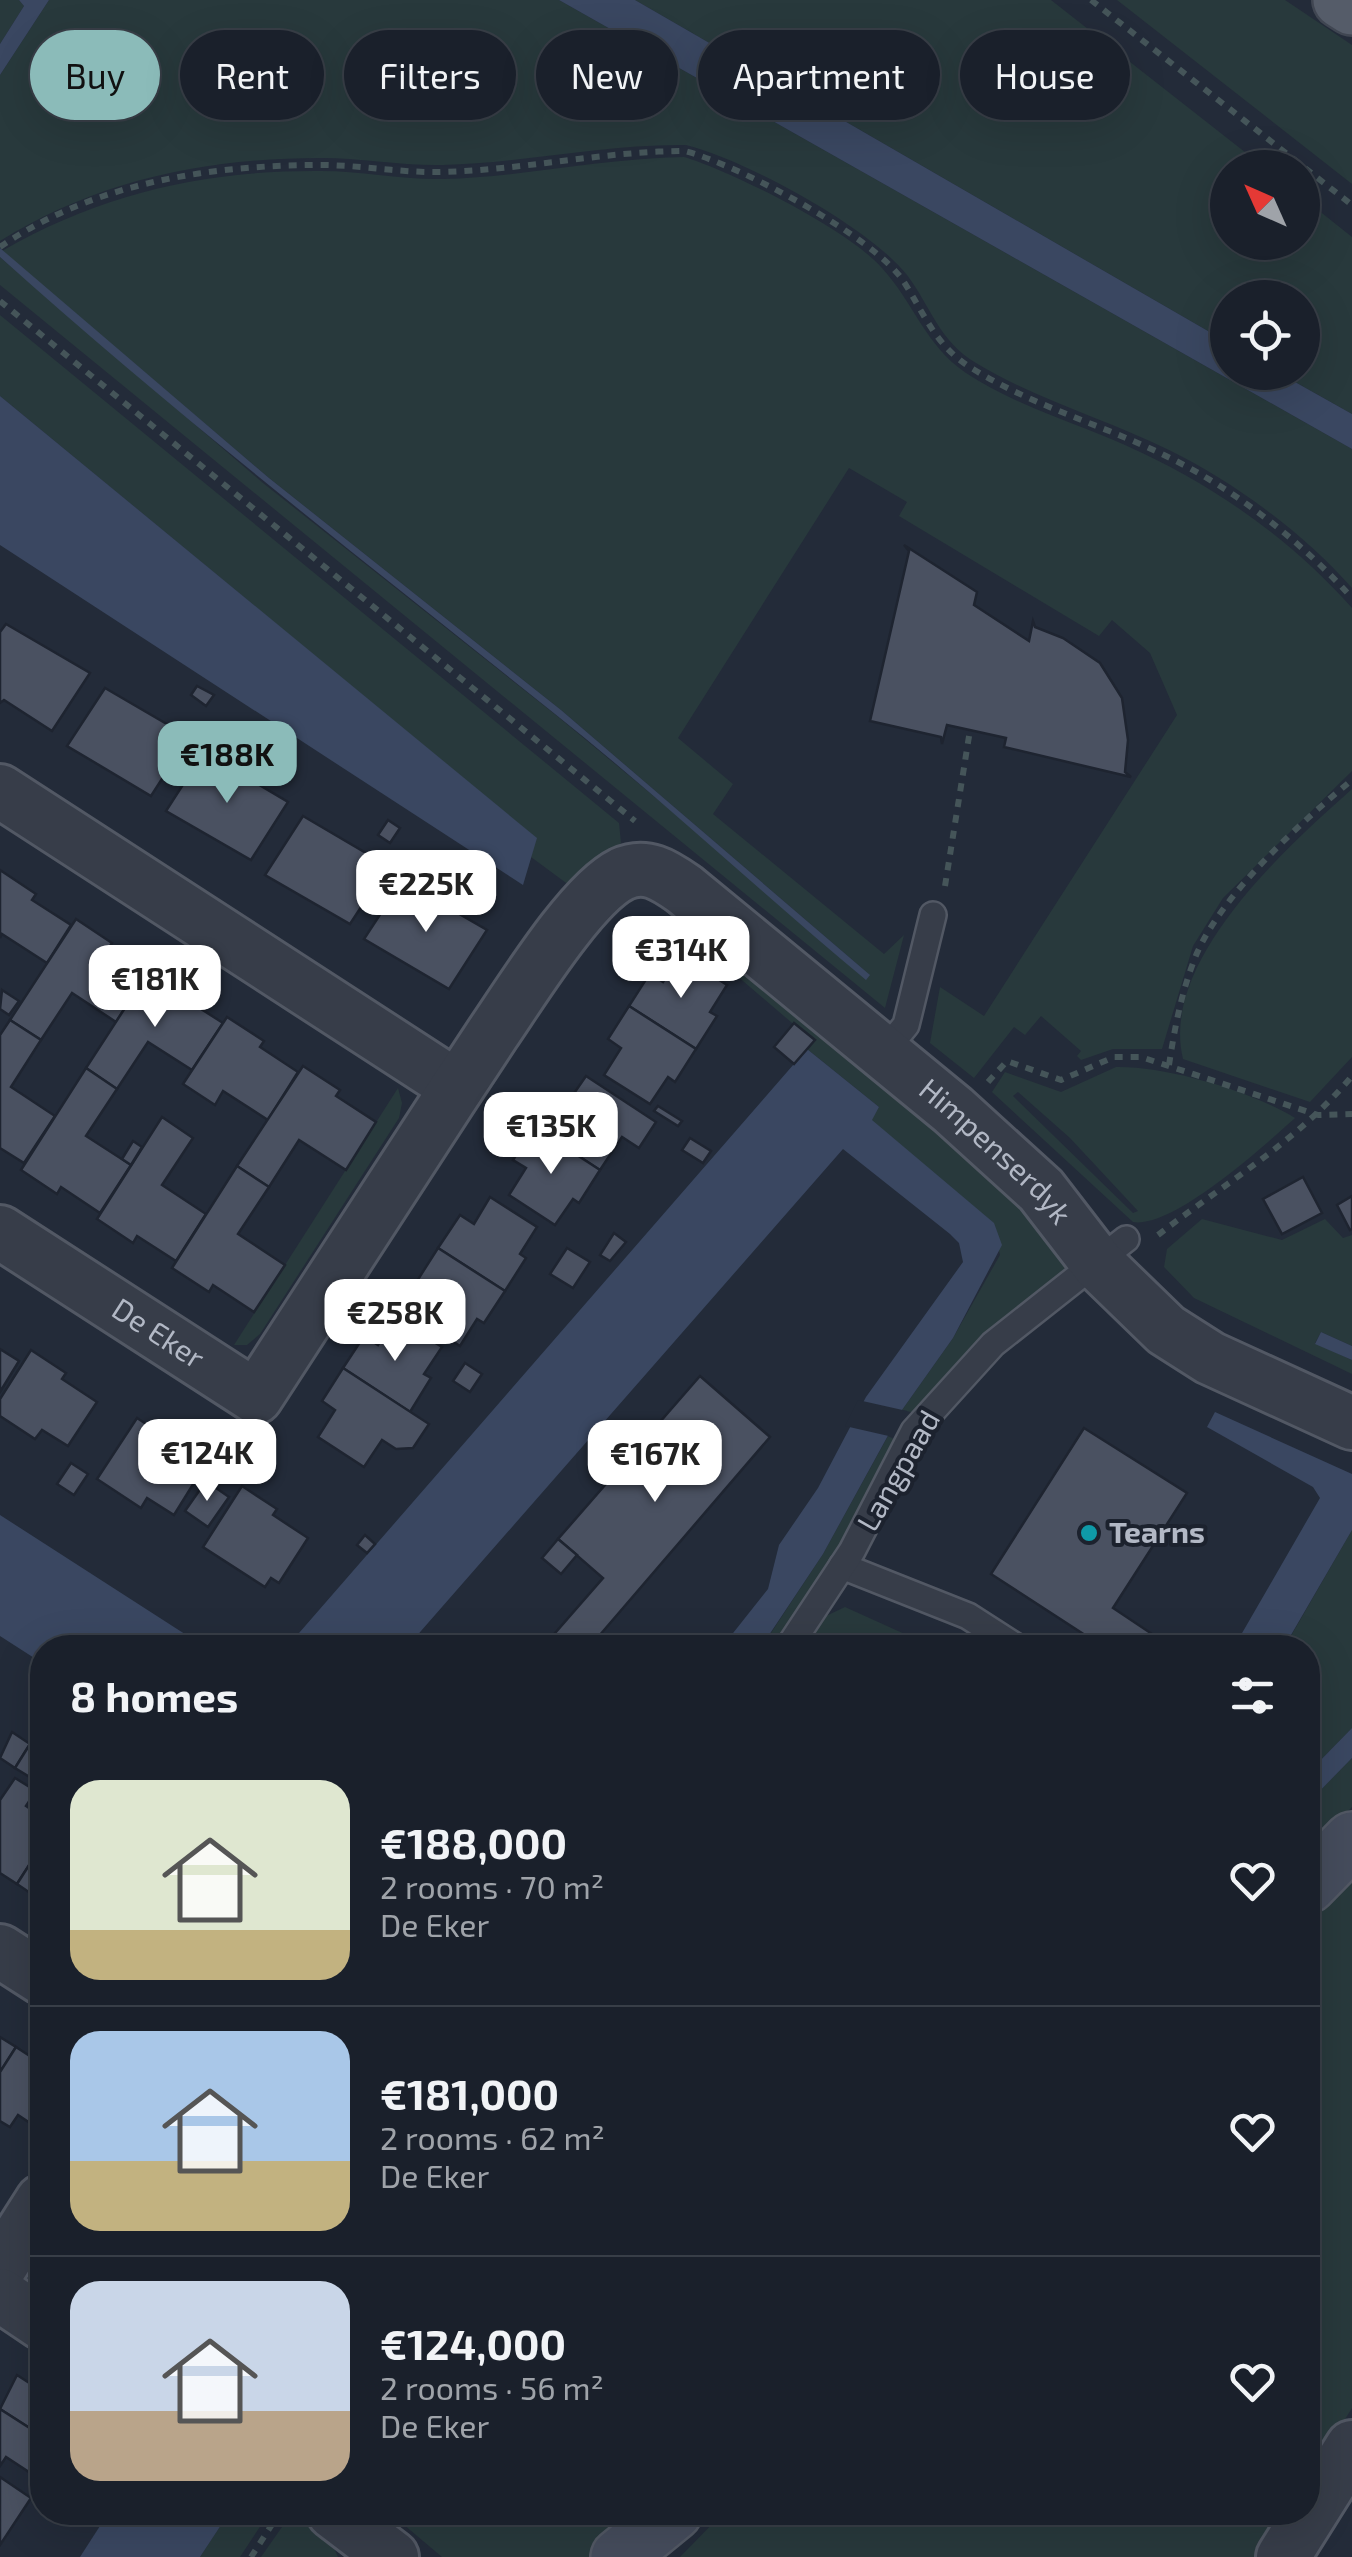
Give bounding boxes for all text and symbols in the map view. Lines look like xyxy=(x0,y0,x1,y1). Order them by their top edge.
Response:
chip: Buy xyxy=(30,30,160,120)
chip: Rent xyxy=(180,30,324,120)
chip: Filters xyxy=(344,30,516,120)
chip: New xyxy=(536,30,678,120)
chip: Apartment xyxy=(698,30,940,120)
chip: House xyxy=(960,30,1130,120)
north arrow xyxy=(1210,150,1320,260)
map controls xyxy=(1210,150,1320,390)
button: locate xyxy=(1210,280,1320,390)
pin: €188K xyxy=(157,721,297,806)
text: €188K xyxy=(180,734,274,772)
pin: €225K xyxy=(356,850,496,935)
text: €225K xyxy=(378,863,474,901)
pin: €314K xyxy=(611,916,751,1001)
text: €314K xyxy=(634,929,728,967)
pin: €181K xyxy=(85,945,225,1030)
text: €181K xyxy=(111,958,199,996)
street label: Himpenserdyk xyxy=(913,1070,1080,1230)
pin: €135K xyxy=(481,1092,621,1177)
text: €135K xyxy=(506,1105,596,1143)
pin: €258K xyxy=(325,1279,465,1364)
street label: De Eker xyxy=(106,1289,212,1375)
text: €258K xyxy=(346,1292,444,1330)
street label: Langpaad xyxy=(848,1403,946,1537)
pin: €124K xyxy=(137,1419,277,1504)
pin: €167K xyxy=(585,1420,725,1505)
text: €124K xyxy=(160,1432,254,1470)
text: €167K xyxy=(610,1433,700,1471)
place label: Tearns xyxy=(1109,1513,1205,1549)
marker: Tearns xyxy=(1078,1522,1100,1544)
icon: filters xyxy=(1225,1668,1280,1723)
text: 8 homes xyxy=(70,1670,238,1720)
text: €188,000 xyxy=(380,1817,567,1867)
icon: home xyxy=(150,1820,270,1940)
icon: heart xyxy=(1225,1853,1280,1908)
text: 2 rooms · 70 m² xyxy=(380,1867,604,1905)
text: De Eker xyxy=(380,1905,489,1943)
text: €181,000 xyxy=(380,2068,559,2118)
icon: home xyxy=(150,2071,270,2191)
icon: heart xyxy=(1225,2104,1280,2159)
text: 2 rooms · 62 m² xyxy=(380,2118,605,2156)
text: De Eker xyxy=(380,2156,489,2194)
text: €124,000 xyxy=(380,2318,566,2368)
icon: home xyxy=(150,2321,270,2441)
icon: heart xyxy=(1225,2354,1280,2409)
text: 2 rooms · 56 m² xyxy=(380,2368,604,2406)
text: De Eker xyxy=(380,2406,489,2444)

